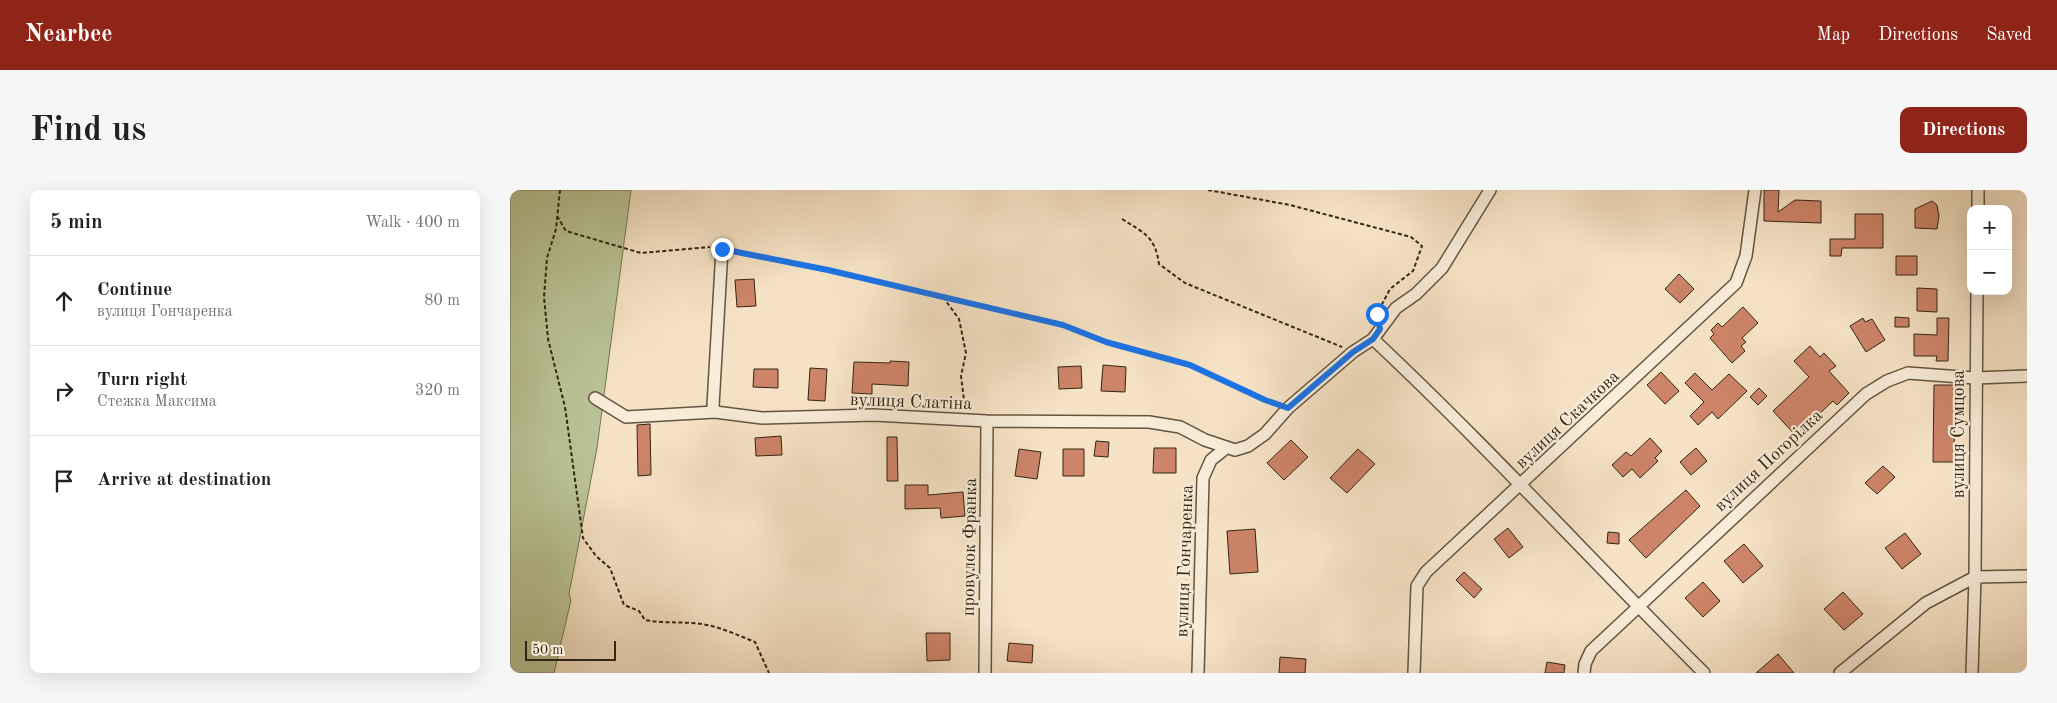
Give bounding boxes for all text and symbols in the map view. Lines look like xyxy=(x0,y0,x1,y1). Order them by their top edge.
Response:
text: Nearbee xyxy=(25,23,113,47)
text: Map xyxy=(1817,26,1850,44)
text: Directions xyxy=(1878,26,1958,44)
text: Saved xyxy=(1986,26,2032,44)
button: Directions xyxy=(1900,107,2027,153)
text: Find us xyxy=(30,113,146,148)
map controls xyxy=(1967,205,2012,295)
button: + xyxy=(1967,205,2012,250)
text: 5 min xyxy=(50,212,103,233)
text: Walk · 400 m xyxy=(365,215,460,231)
route end xyxy=(711,238,734,261)
button: − xyxy=(1967,250,2012,295)
text: Continue xyxy=(97,281,172,300)
icon: ahead xyxy=(50,287,78,315)
text: 80 m xyxy=(424,293,460,309)
route start xyxy=(1366,303,1389,326)
text: вулиця Гончаренка xyxy=(97,304,233,320)
street label: вулиця Скачкова xyxy=(1512,367,1623,472)
street label: вулиця Сумцова xyxy=(1950,370,1968,498)
text: Turn right xyxy=(97,371,187,390)
icon: right xyxy=(50,377,78,405)
text: 320 m xyxy=(415,383,460,399)
street label: вулиця Слатіна xyxy=(850,391,973,413)
text: Стежка Максима xyxy=(97,394,217,410)
street label: вулиця Погорілка xyxy=(1711,406,1826,515)
icon: arrive xyxy=(50,467,78,495)
text: Arrive at destination xyxy=(97,471,271,490)
street label: провулок Франка xyxy=(960,478,980,616)
street label: вулиця Гончаренка xyxy=(1173,484,1197,638)
scale bar xyxy=(525,638,616,661)
text: 50 m xyxy=(532,643,563,657)

